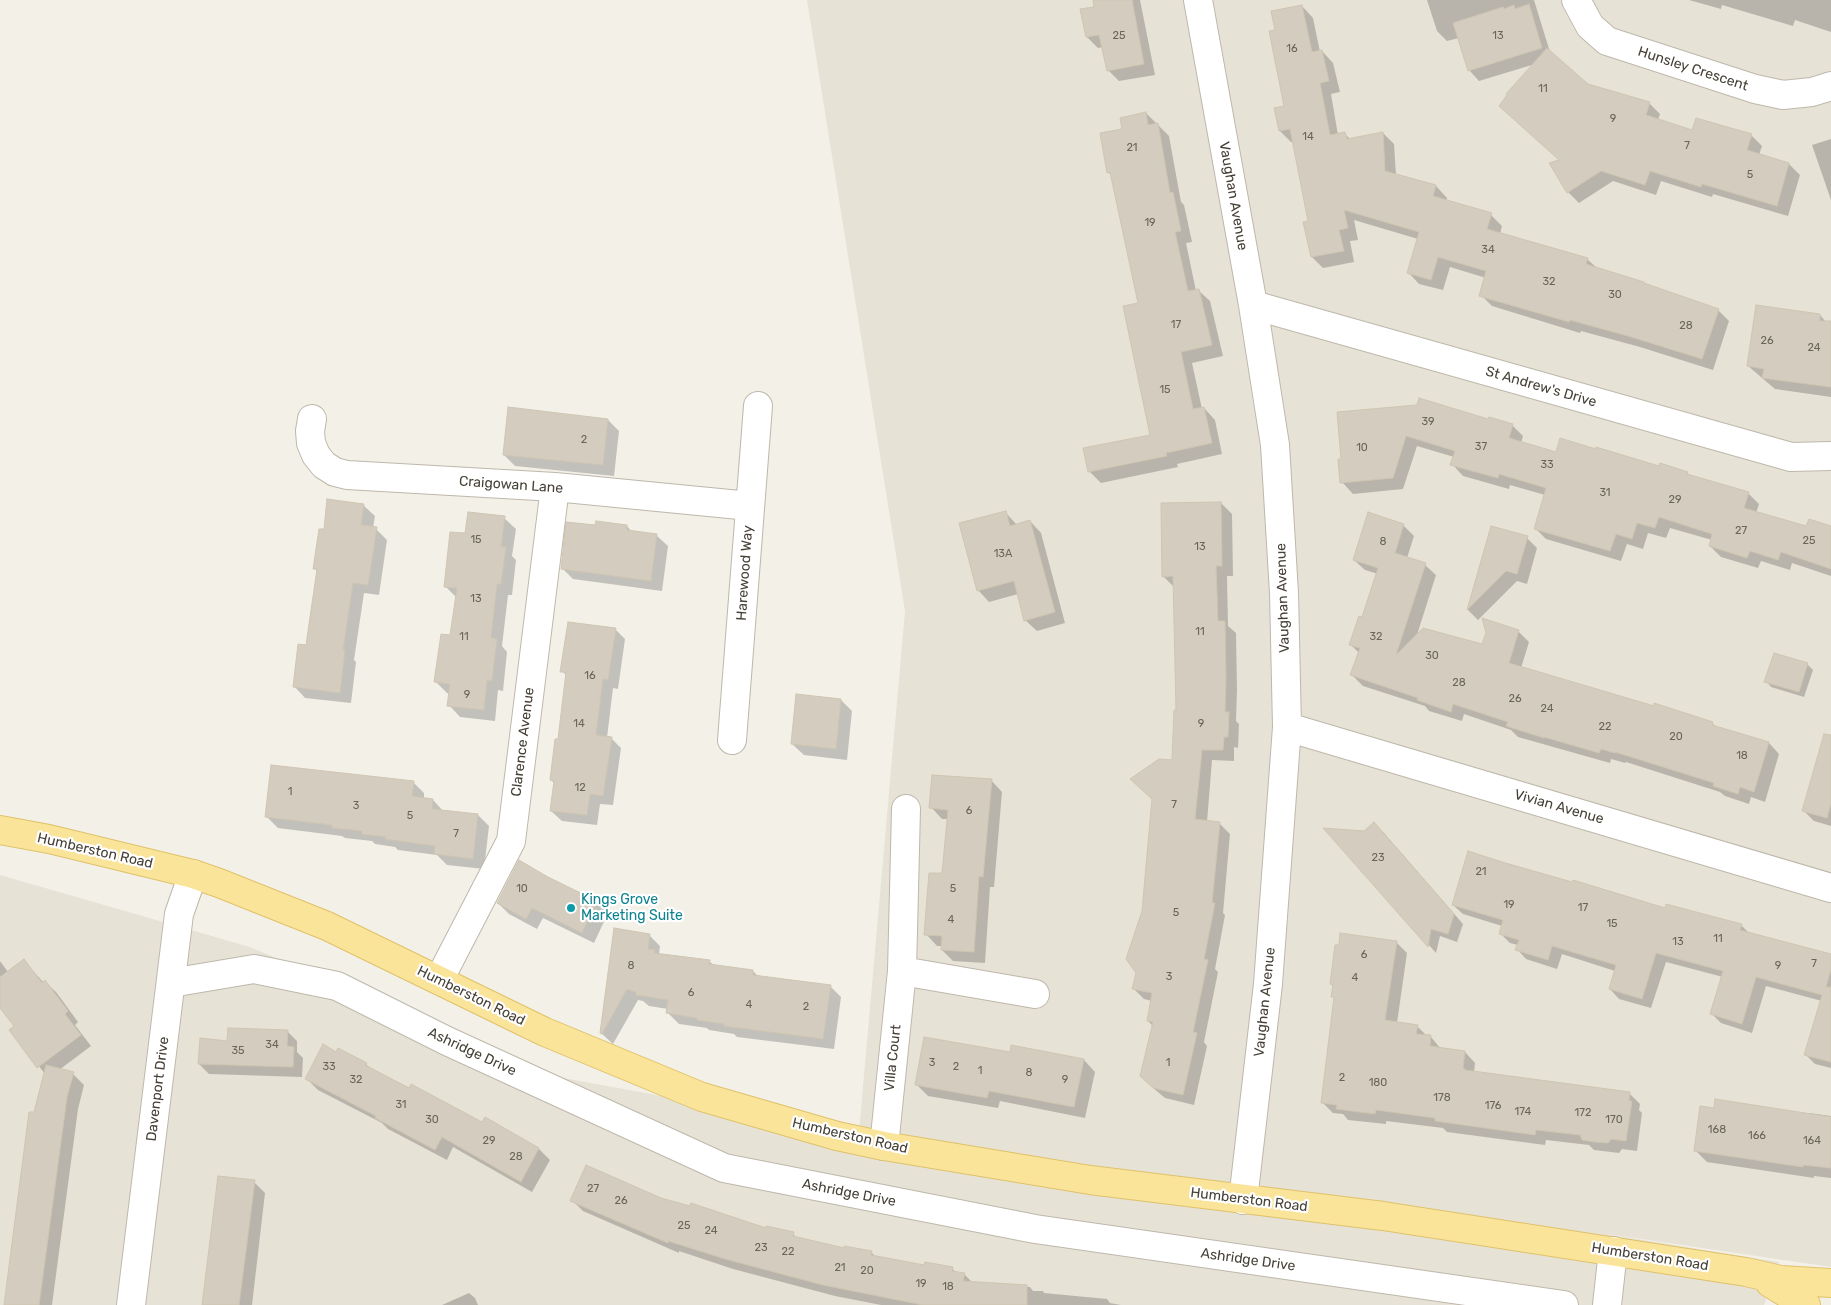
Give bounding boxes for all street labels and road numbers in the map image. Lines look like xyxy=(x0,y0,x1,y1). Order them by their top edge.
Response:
street label: Hunsley Crescent xyxy=(1636,43,1750,95)
street label: Vaughan Avenue xyxy=(1215,140,1251,252)
street label: St Andrew's Drive xyxy=(1483,363,1599,411)
street label: Craigowan Lane xyxy=(458,473,564,497)
street label: Harewood Way xyxy=(733,525,757,621)
street label: Vaughan Avenue xyxy=(1273,543,1293,653)
street label: Clarence Avenue xyxy=(508,686,538,798)
street label: Vivian Avenue xyxy=(1512,786,1606,828)
street label: Humberston Road xyxy=(36,830,154,872)
street label: Vaughan Avenue xyxy=(1251,946,1279,1058)
street label: Humberston Road xyxy=(414,963,528,1029)
street label: Ashridge Drive xyxy=(425,1024,519,1080)
street label: Villa Court xyxy=(881,1024,905,1092)
street label: Davenport Drive xyxy=(143,1036,173,1142)
street label: Humberston Road xyxy=(791,1115,909,1157)
street label: Ashridge Drive xyxy=(801,1176,897,1210)
street label: Humberston Road xyxy=(1189,1184,1309,1216)
street label: Humberston Road xyxy=(1590,1239,1710,1275)
street label: Ashridge Drive xyxy=(1200,1245,1296,1275)

